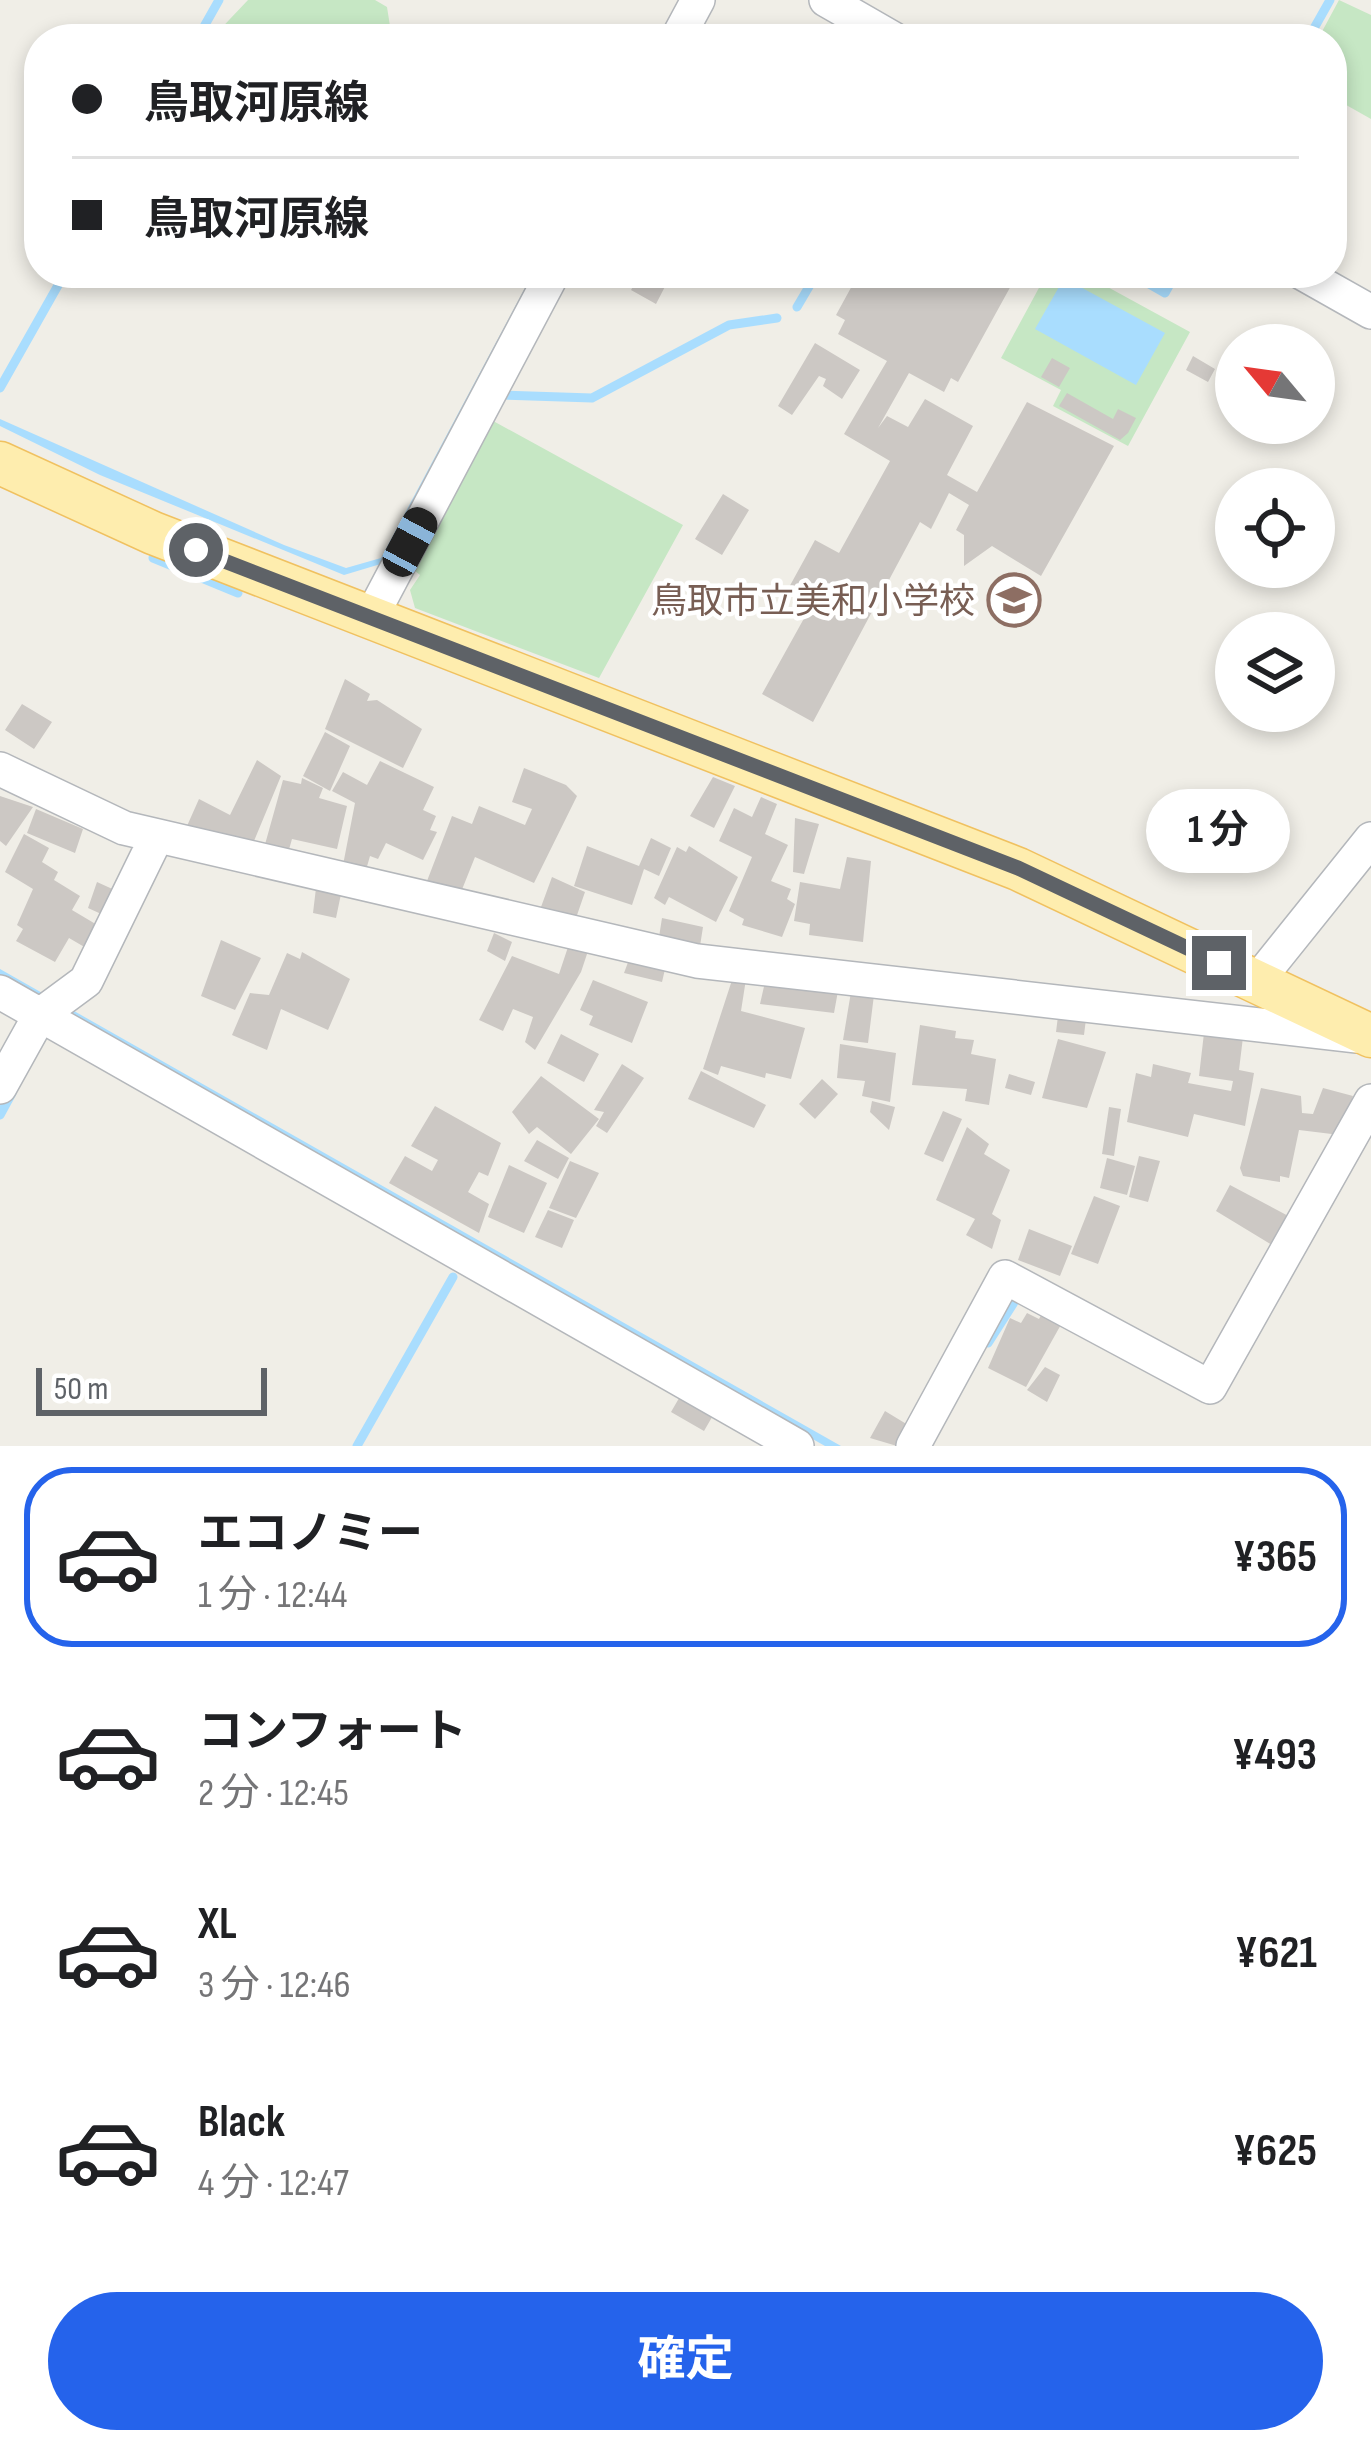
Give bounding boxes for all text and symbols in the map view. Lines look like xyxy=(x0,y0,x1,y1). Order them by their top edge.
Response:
text: 鳥取河原線 xyxy=(144,77,369,132)
text: 鳥取河原線 xyxy=(144,193,369,248)
north arrow xyxy=(1215,324,1335,444)
map controls xyxy=(1215,324,1335,732)
button: locate xyxy=(1215,468,1335,588)
car xyxy=(377,502,443,582)
route start xyxy=(169,523,223,577)
school or university icon: 鳥取市立美和小学校 xyxy=(986,572,1042,628)
place label: 鳥取市立美和小学校 xyxy=(651,581,975,624)
button: layers xyxy=(1215,612,1335,732)
callout: 1 分 xyxy=(1147,789,1291,873)
text: 1 分 xyxy=(1188,807,1248,854)
route end xyxy=(1192,936,1246,990)
scale bar xyxy=(36,1362,267,1415)
text: 50 m xyxy=(54,1369,108,1409)
icon: car xyxy=(54,1503,162,1611)
text: エコノミー xyxy=(198,1507,423,1562)
text: ¥365 xyxy=(1233,1530,1317,1585)
text: 1 分 · 12:44 xyxy=(198,1572,347,1619)
icon: car xyxy=(54,1701,162,1809)
text: コンフォート xyxy=(198,1705,467,1760)
text: ¥493 xyxy=(1232,1728,1317,1783)
text: 2 分 · 12:45 xyxy=(198,1770,349,1817)
text: XL xyxy=(198,1897,237,1952)
icon: car xyxy=(54,1899,162,2007)
text: ¥621 xyxy=(1235,1926,1317,1981)
text: 3 分 · 12:46 xyxy=(198,1962,351,2009)
text: Black xyxy=(198,2095,285,2150)
icon: car xyxy=(54,2097,162,2205)
text: ¥625 xyxy=(1233,2124,1317,2179)
text: 4 分 · 12:47 xyxy=(198,2160,349,2207)
button: 確定 xyxy=(48,2292,1323,2430)

